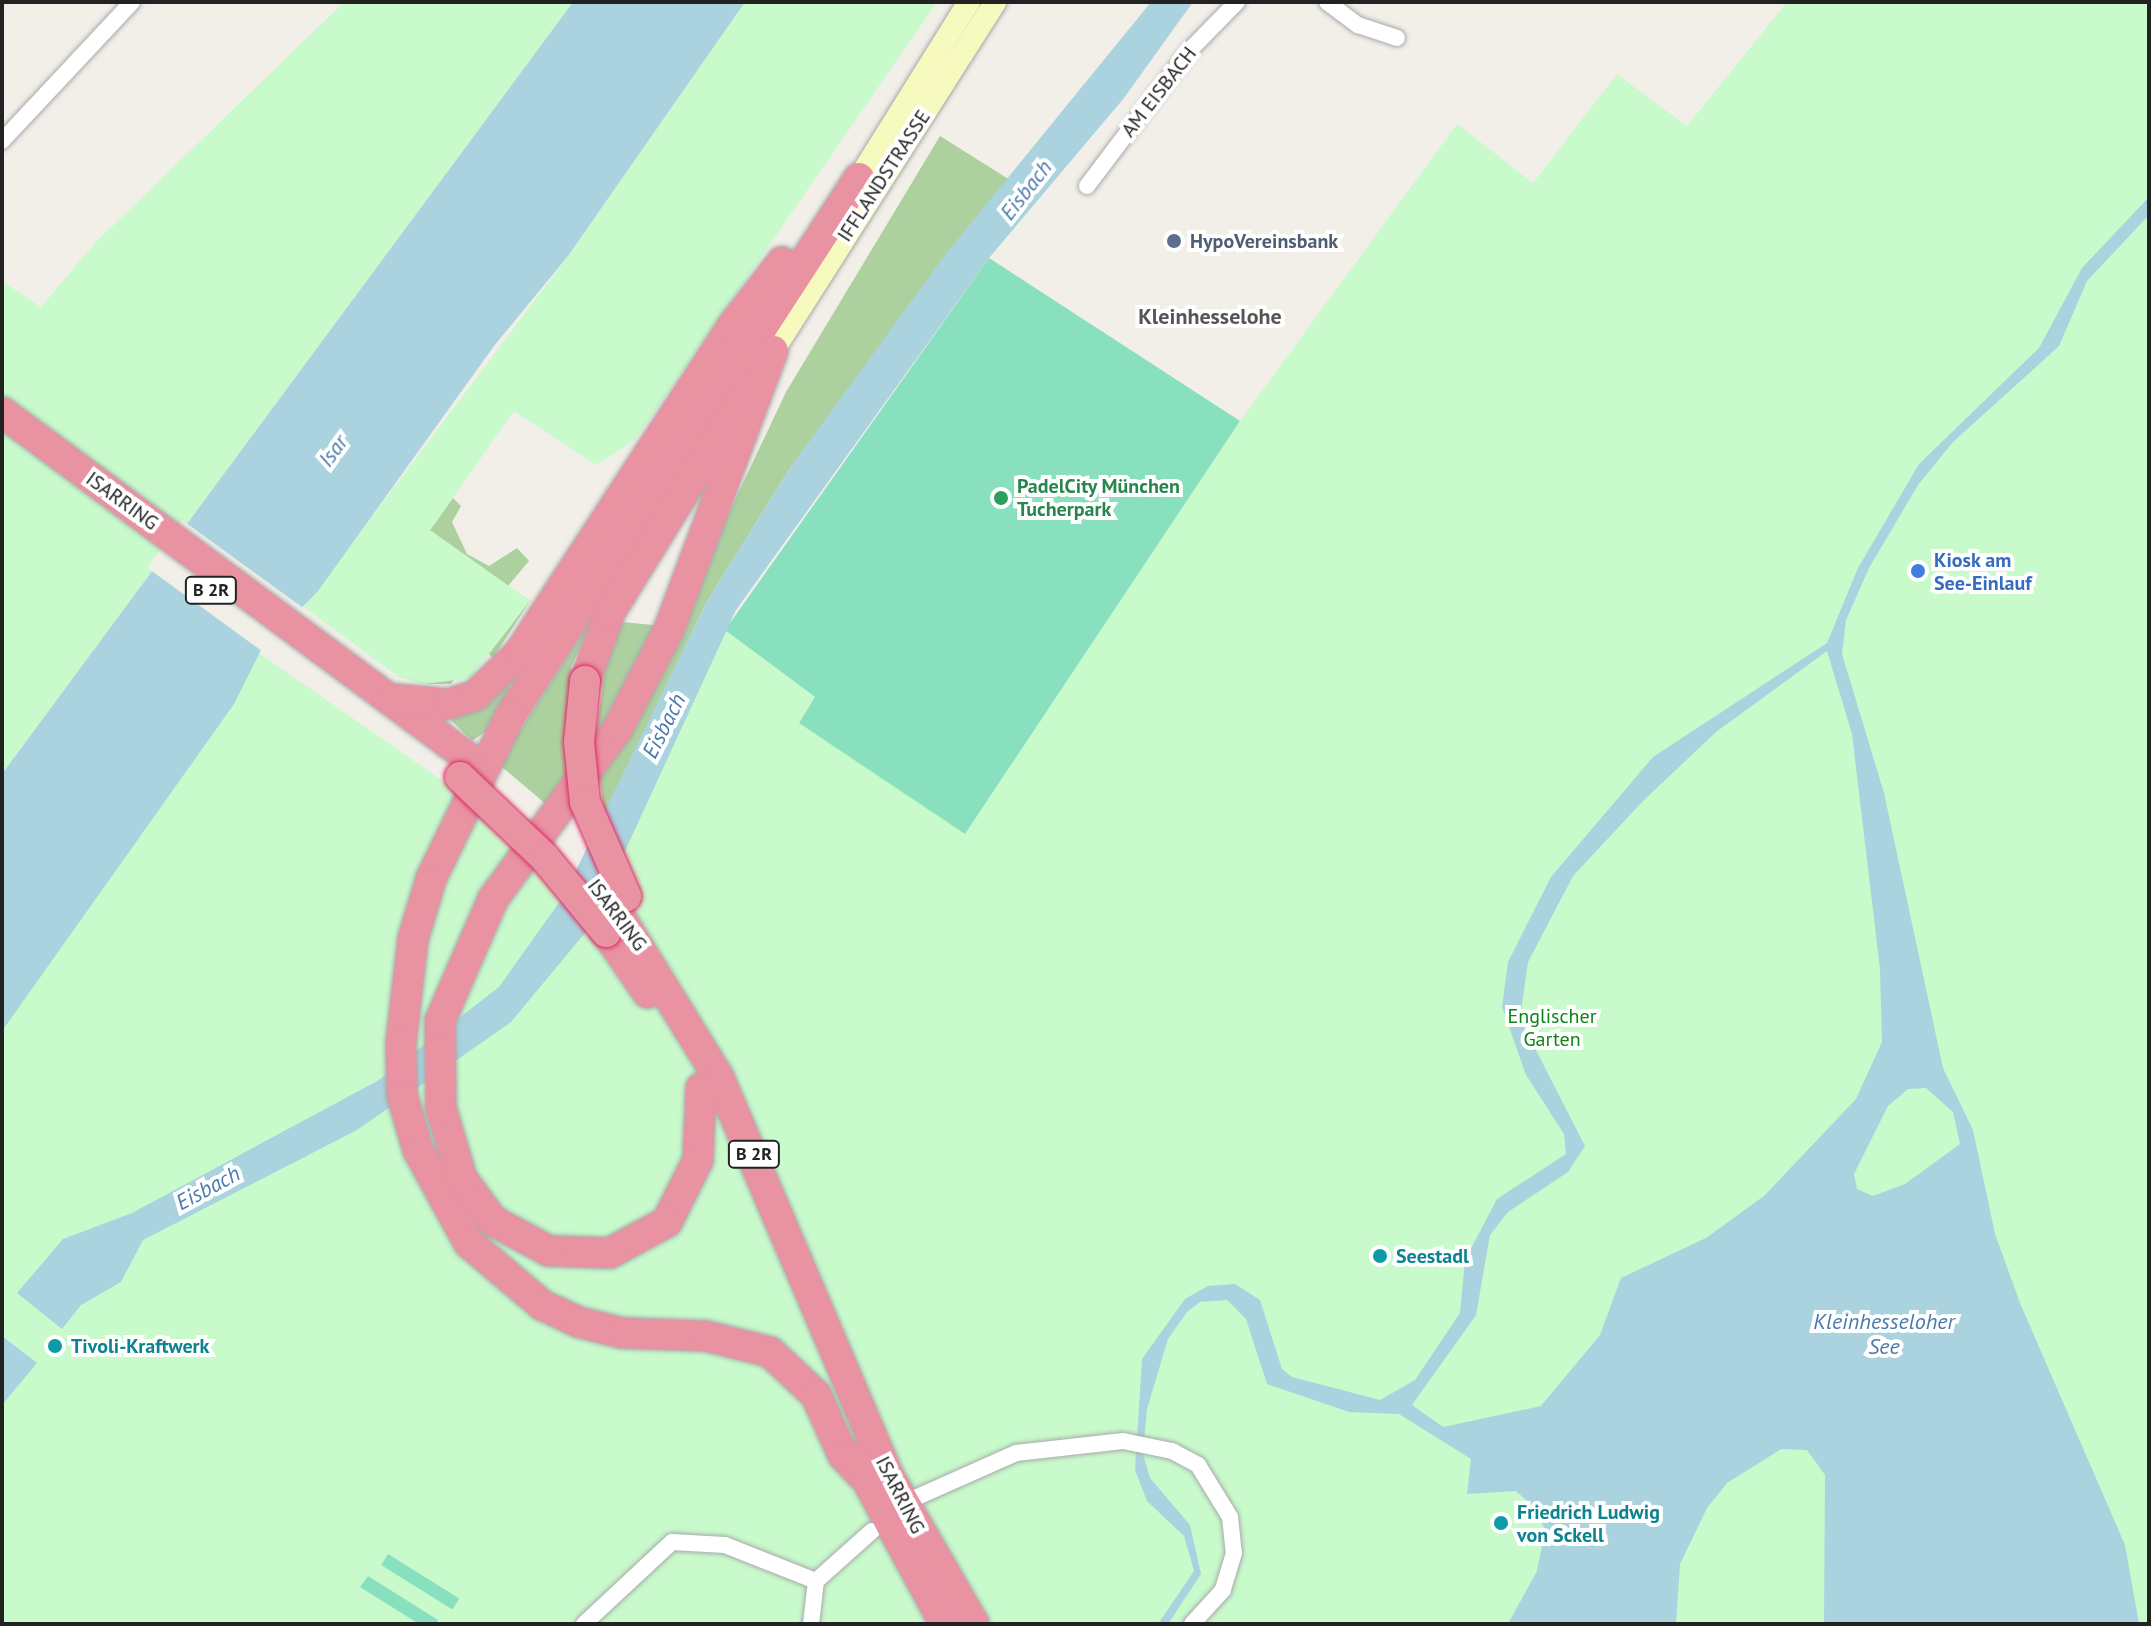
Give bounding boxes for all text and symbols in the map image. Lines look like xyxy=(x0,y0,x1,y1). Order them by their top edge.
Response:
street label: AM EISBACH xyxy=(1116,42,1202,142)
street label: IFFLANDSTRASSE xyxy=(833,106,935,246)
water label: Eisbach xyxy=(994,155,1058,225)
place label: HypoVereinsbank xyxy=(1190,229,1338,253)
marker: HypoVereinsbank xyxy=(1165,232,1183,250)
district label: Kleinhesselohe xyxy=(1138,304,1282,330)
water label: Isar xyxy=(313,430,353,472)
street label: ISARRING xyxy=(81,467,163,535)
place label: PadelCity München Tucherpark xyxy=(1017,474,1181,521)
marker: PadelCity München Tucherpark xyxy=(992,489,1010,507)
place label: Kiosk am See-Einlauf xyxy=(1934,548,2032,595)
marker: Kiosk am See-Einlauf xyxy=(1909,562,1927,580)
road number: B 2R xyxy=(183,576,239,604)
water label: Eisbach xyxy=(637,689,691,763)
street label: ISARRING xyxy=(582,874,652,956)
park label: Englischer Garten xyxy=(1508,1004,1596,1051)
road number: B 2R xyxy=(726,1140,782,1168)
water label: Eisbach xyxy=(171,1160,245,1216)
place label: Seestadl xyxy=(1396,1244,1469,1268)
marker: Seestadl xyxy=(1371,1247,1389,1265)
water label: Kleinhesseloher See xyxy=(1813,1308,1955,1360)
place label: Tivoli-Kraftwerk xyxy=(71,1334,209,1358)
marker: Tivoli-Kraftwerk xyxy=(46,1337,64,1355)
street label: ISARRING xyxy=(870,1452,930,1538)
place label: Friedrich Ludwig von Sckell xyxy=(1517,1500,1660,1547)
marker: Friedrich Ludwig von Sckell xyxy=(1492,1514,1510,1532)

